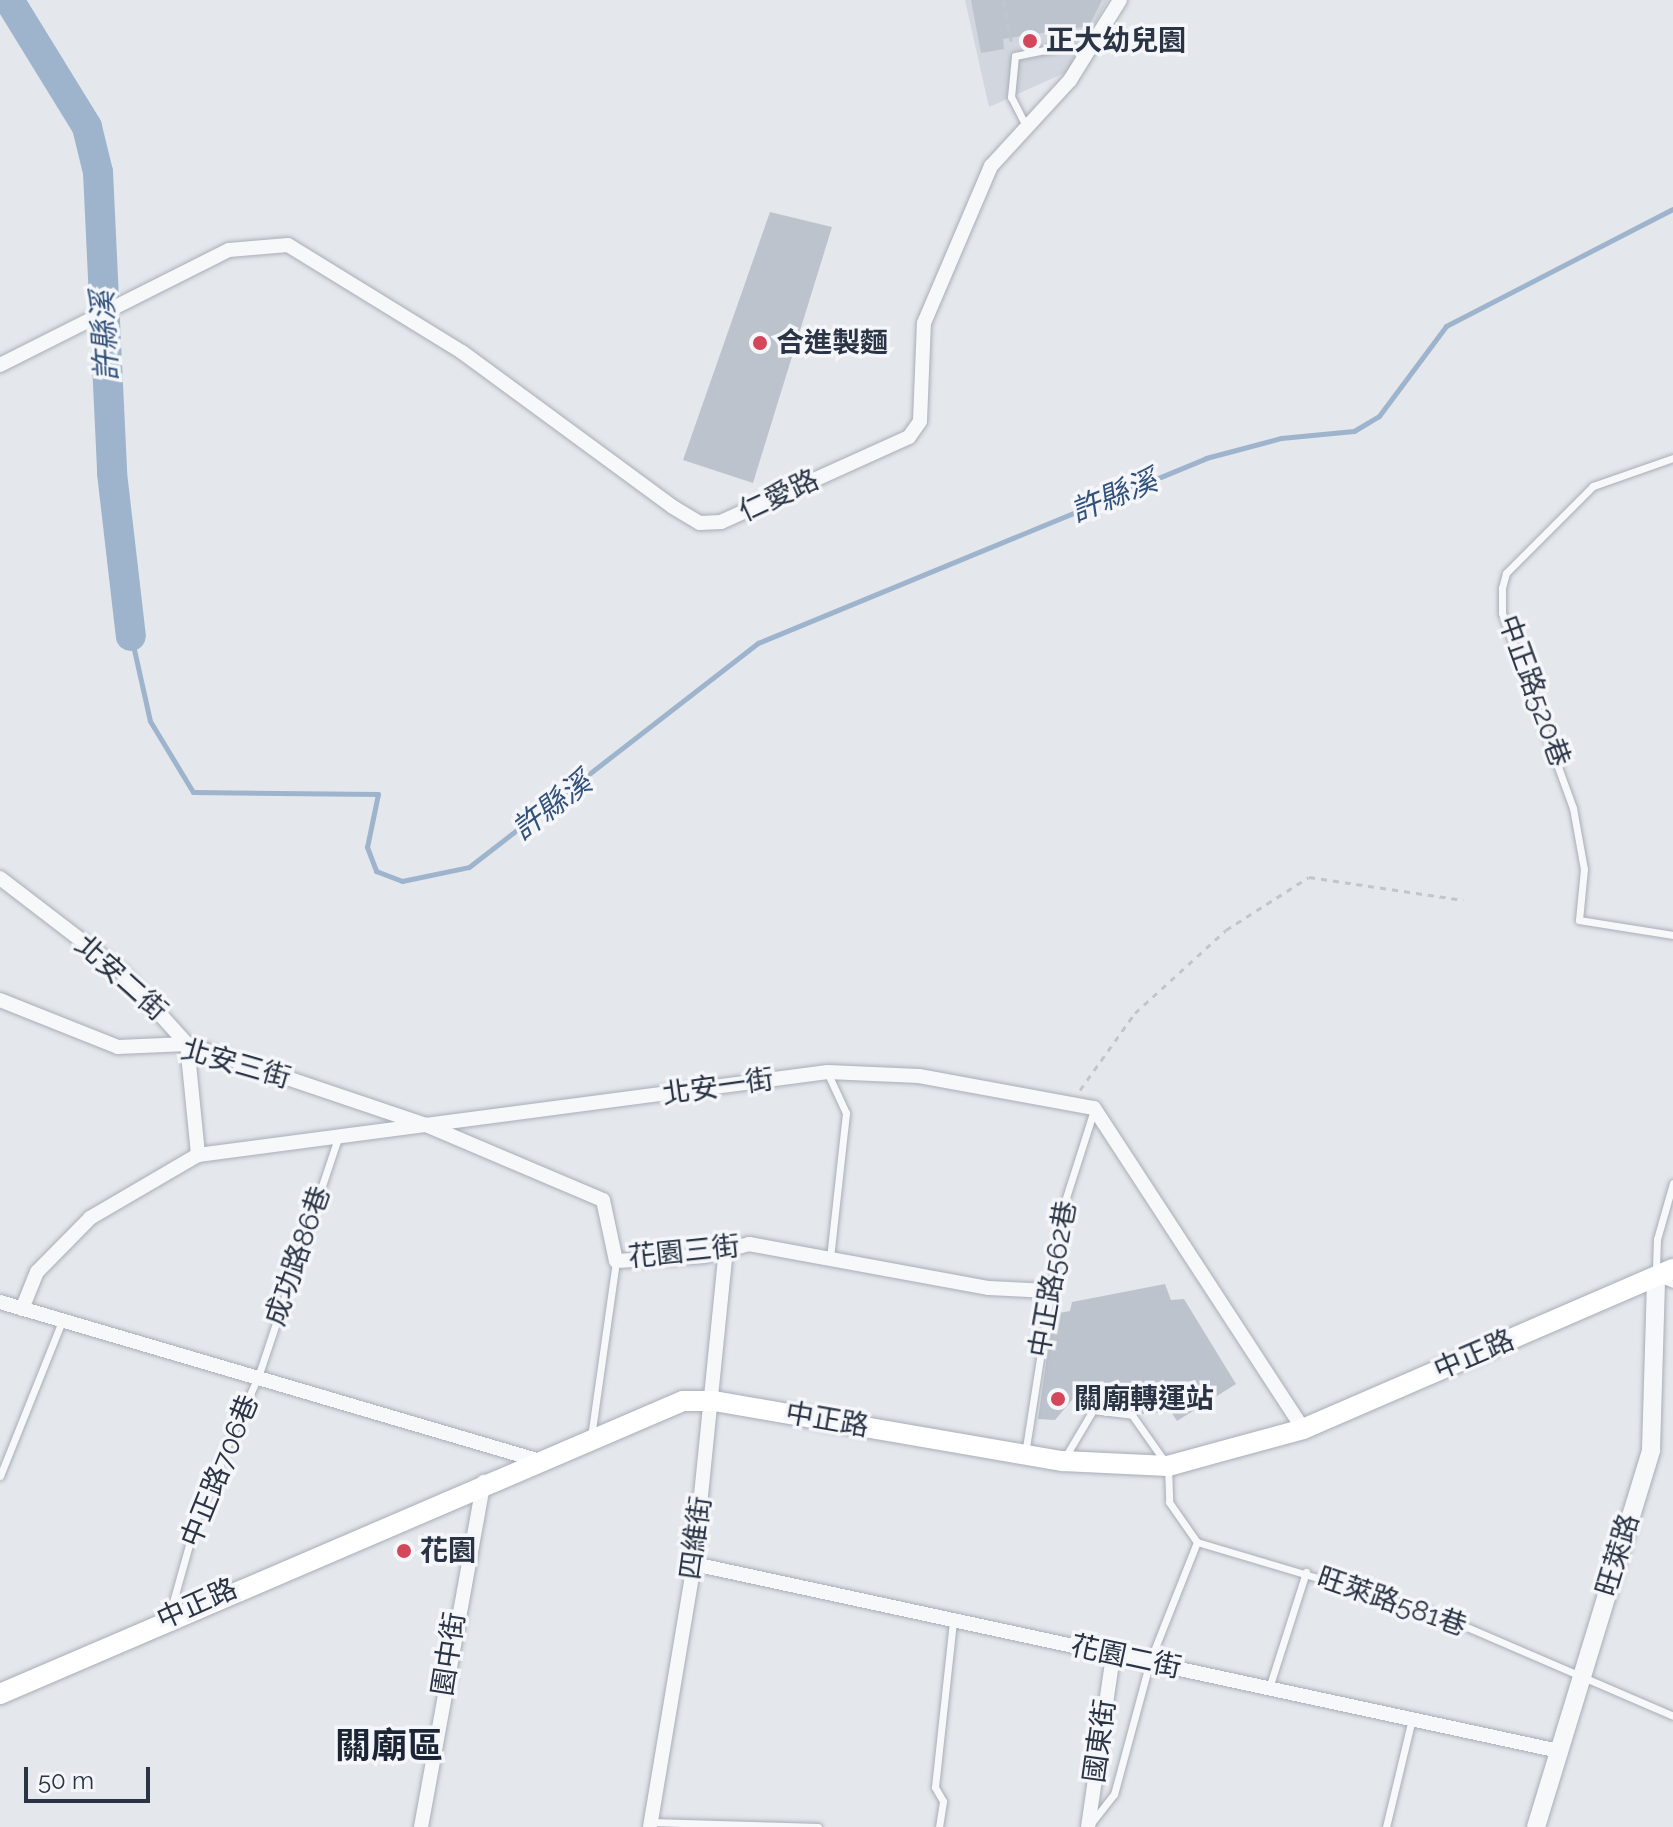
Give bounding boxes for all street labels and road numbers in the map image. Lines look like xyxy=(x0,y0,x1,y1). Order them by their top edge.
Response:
street label: 仁愛路 xyxy=(734,463,824,529)
street label: 中正路520巷 xyxy=(1491,611,1577,771)
street label: 北安二街 xyxy=(68,928,174,1028)
street label: 北安三街 xyxy=(178,1032,294,1096)
street label: 北安一街 xyxy=(660,1063,776,1111)
street label: 成功路86巷 xyxy=(258,1182,338,1330)
street label: 中正路562巷 xyxy=(1023,1198,1083,1360)
street label: 花園三街 xyxy=(627,1229,741,1275)
street label: 中正路 xyxy=(1429,1323,1519,1387)
street label: 中正路706巷 xyxy=(174,1390,266,1552)
street label: 中正路 xyxy=(783,1396,871,1444)
street label: 四維街 xyxy=(674,1494,718,1582)
street label: 旺萊路 xyxy=(1590,1510,1646,1600)
street label: 旺萊路581巷 xyxy=(1313,1561,1471,1643)
street label: 中正路 xyxy=(152,1572,242,1636)
street label: 園中街 xyxy=(426,1610,472,1698)
street label: 花園二街 xyxy=(1068,1629,1184,1685)
street label: 國東街 xyxy=(1078,1697,1122,1785)

